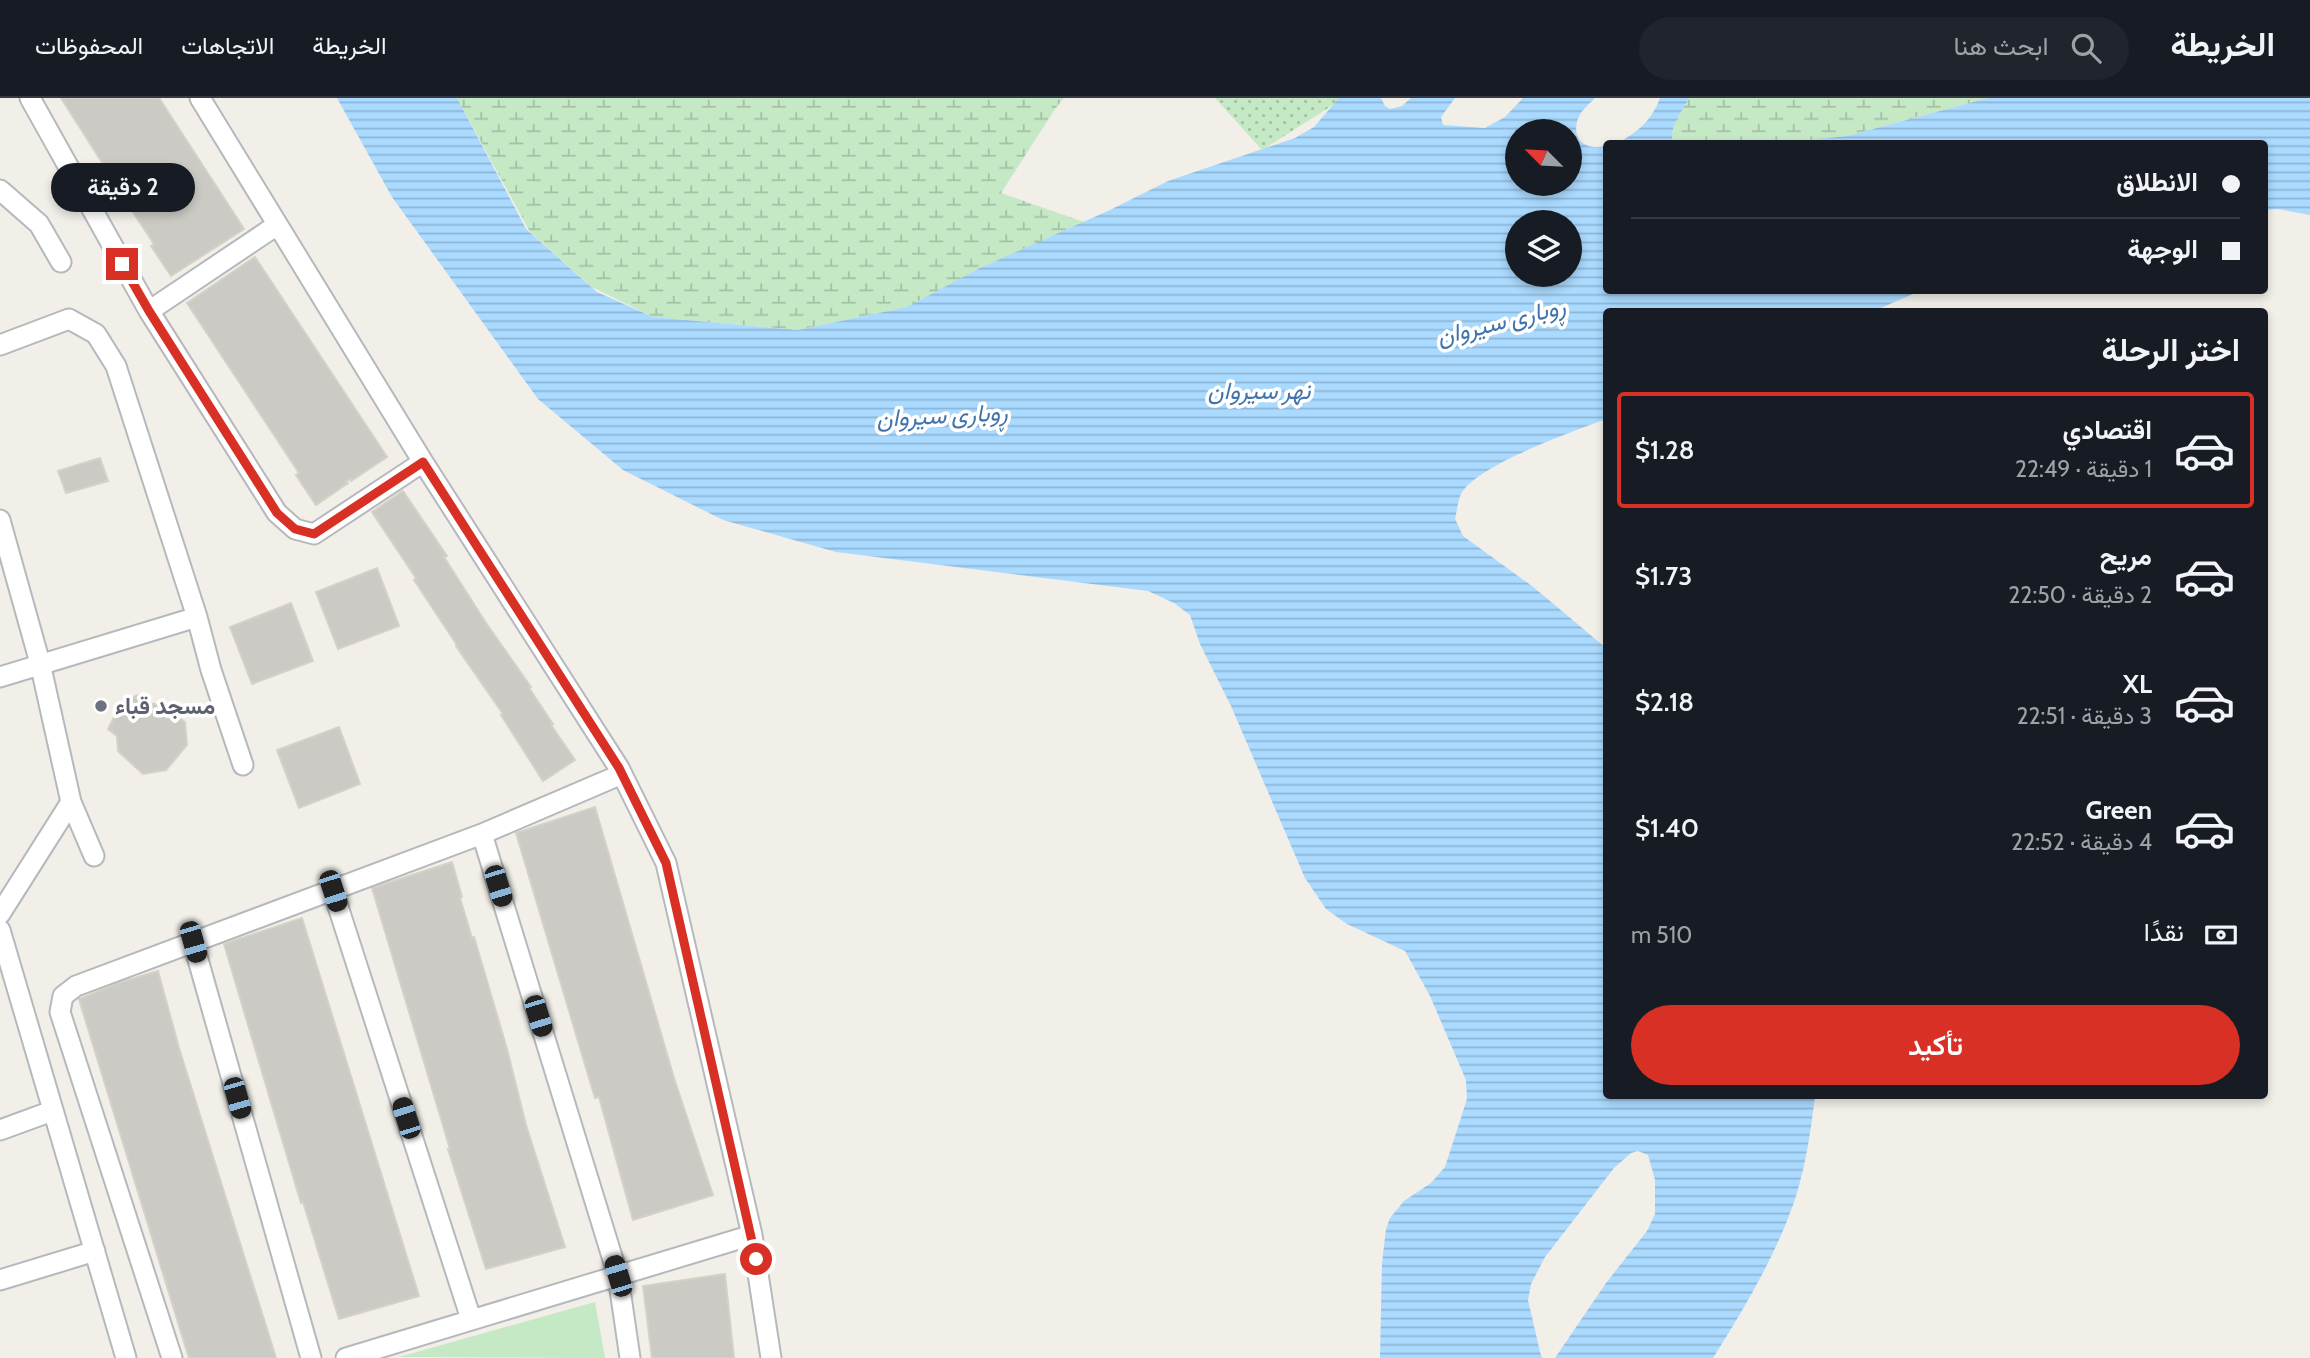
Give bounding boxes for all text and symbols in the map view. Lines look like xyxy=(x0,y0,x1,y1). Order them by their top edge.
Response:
search box xyxy=(1639,17,2129,80)
text: الخريطة xyxy=(2171,24,2275,64)
icon: search xyxy=(2067,29,2105,67)
text: ابحث هنا xyxy=(1953,30,2049,62)
text: المحفوظات xyxy=(35,31,143,60)
text: الاتجاهات xyxy=(181,31,274,60)
text: الخريطة xyxy=(312,31,387,60)
north arrow xyxy=(1505,119,1582,196)
map controls xyxy=(1505,119,1582,287)
callout: 2 دقيقة xyxy=(50,162,194,212)
text: الانطلاق xyxy=(2116,166,2198,198)
text: 2 دقيقة xyxy=(87,173,159,201)
button: layers xyxy=(1505,210,1582,287)
text: الوجهة xyxy=(2127,233,2198,265)
route end xyxy=(106,248,138,280)
water label: ڕوباری سیروان xyxy=(1434,291,1570,357)
text: اختر الرحلة xyxy=(2102,330,2240,369)
water label: نهر سیروان xyxy=(1208,376,1312,406)
water label: ڕوباری سیروان xyxy=(875,397,1009,439)
text: اقتصادي xyxy=(2063,414,2152,446)
icon: car xyxy=(2173,419,2236,482)
text: $1.28 xyxy=(1635,434,1694,466)
text: 1 دقيقة · 22:49 xyxy=(2015,455,2152,483)
text: مريح xyxy=(2100,540,2152,572)
icon: car xyxy=(2173,545,2236,608)
text: $1.73 xyxy=(1635,560,1692,592)
text: 2 دقيقة · 22:50 xyxy=(2008,581,2152,609)
text: XL xyxy=(2123,668,2152,700)
icon: car xyxy=(2173,671,2236,734)
text: $2.18 xyxy=(1635,686,1694,718)
place label: مسجد قباء xyxy=(115,692,215,720)
marker: مسجد قباء xyxy=(93,698,109,714)
text: 3 دقيقة · 22:51 xyxy=(2016,702,2152,730)
text: Green xyxy=(2085,794,2152,826)
icon: car xyxy=(2173,797,2236,860)
text: $1.40 xyxy=(1635,812,1699,844)
text: 4 دقيقة · 22:52 xyxy=(2011,828,2152,856)
car xyxy=(482,863,515,909)
car xyxy=(317,868,350,914)
text: نقدًا xyxy=(2144,916,2184,948)
icon: cash xyxy=(2202,916,2240,954)
car xyxy=(178,919,209,965)
text: 510 m xyxy=(1631,921,1692,949)
car xyxy=(522,993,555,1039)
button: تأكيد xyxy=(1631,1005,2240,1085)
car xyxy=(222,1075,253,1121)
car xyxy=(390,1095,423,1141)
route start xyxy=(740,1243,772,1275)
car xyxy=(602,1253,635,1299)

